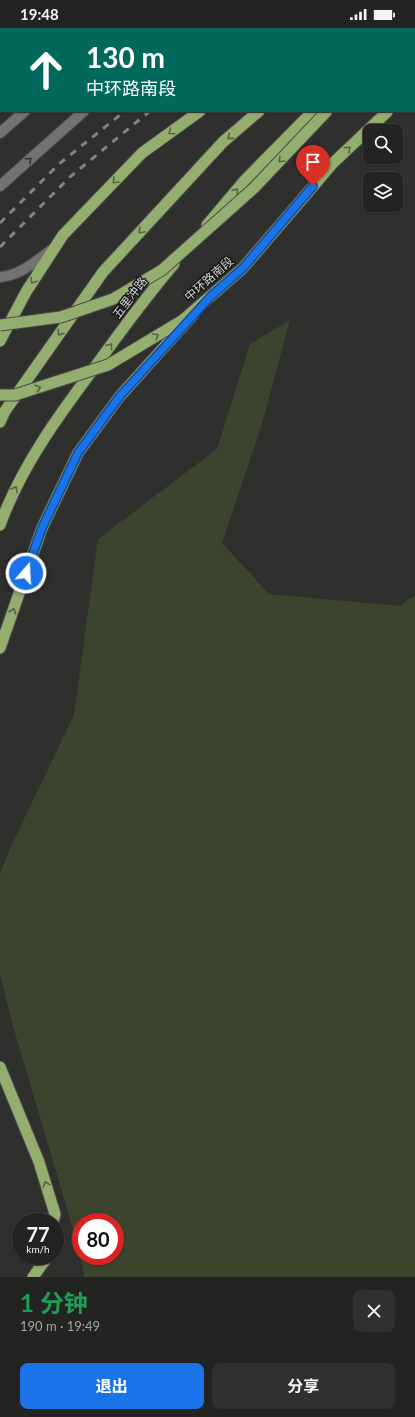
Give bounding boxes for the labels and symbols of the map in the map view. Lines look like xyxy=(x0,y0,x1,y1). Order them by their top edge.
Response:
one-way arrow xyxy=(168,127,175,135)
one-way arrow xyxy=(227,132,235,139)
pin xyxy=(296,145,330,186)
one-way arrow xyxy=(344,146,351,153)
one-way arrow xyxy=(279,155,286,162)
one-way arrow xyxy=(24,157,32,165)
one-way arrow xyxy=(112,176,120,184)
one-way arrow xyxy=(232,188,239,196)
one-way arrow xyxy=(138,226,145,234)
street label: 中环路南段 xyxy=(181,253,236,304)
street label: 五里冲路 xyxy=(109,274,150,321)
one-way arrow xyxy=(30,277,38,284)
one-way arrow xyxy=(58,328,65,335)
one-way arrow xyxy=(152,333,159,341)
one-way arrow xyxy=(105,343,112,350)
one-way arrow xyxy=(34,384,41,393)
one-way arrow xyxy=(10,486,17,493)
position arrow xyxy=(5,552,47,594)
one-way arrow xyxy=(8,608,17,615)
one-way arrow xyxy=(42,1181,51,1188)
speed limit sign: 80 xyxy=(72,1213,124,1265)

